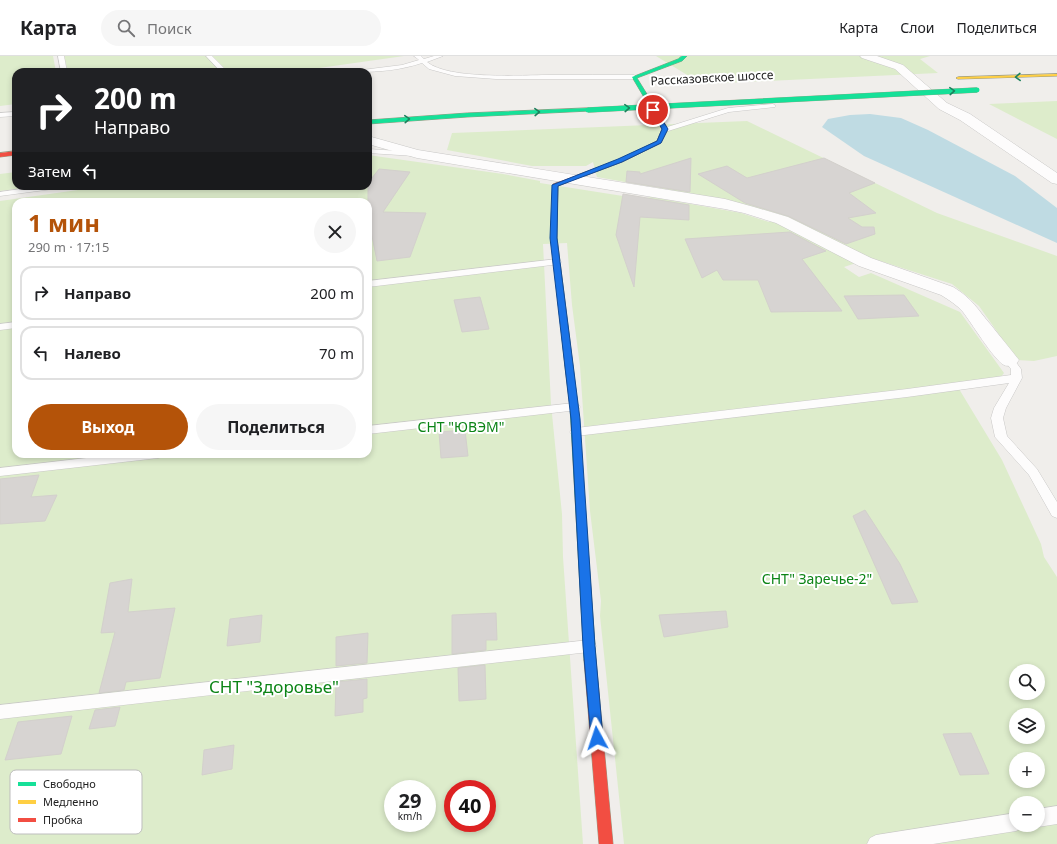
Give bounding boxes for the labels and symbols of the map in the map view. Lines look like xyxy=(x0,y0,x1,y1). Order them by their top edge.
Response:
street label: Рассказовское шоссе xyxy=(650,66,774,89)
one-way arrow xyxy=(1015,72,1021,81)
one-way arrow xyxy=(949,87,955,95)
pin xyxy=(636,93,670,127)
one-way arrow xyxy=(624,104,630,112)
one-way arrow xyxy=(534,108,540,116)
one-way arrow xyxy=(404,115,410,124)
park label: СНТ "ЮВЭМ" xyxy=(417,417,505,436)
park label: СНТ" Заречье-2" xyxy=(762,569,872,588)
park label: СНТ "Здоровье" xyxy=(209,675,339,698)
position arrow xyxy=(576,717,618,759)
legend xyxy=(10,770,142,834)
text: Свободно xyxy=(43,776,96,791)
speed limit sign: 40 xyxy=(444,780,496,832)
text: Медленно xyxy=(43,794,98,809)
text: Пробка xyxy=(43,812,83,827)

